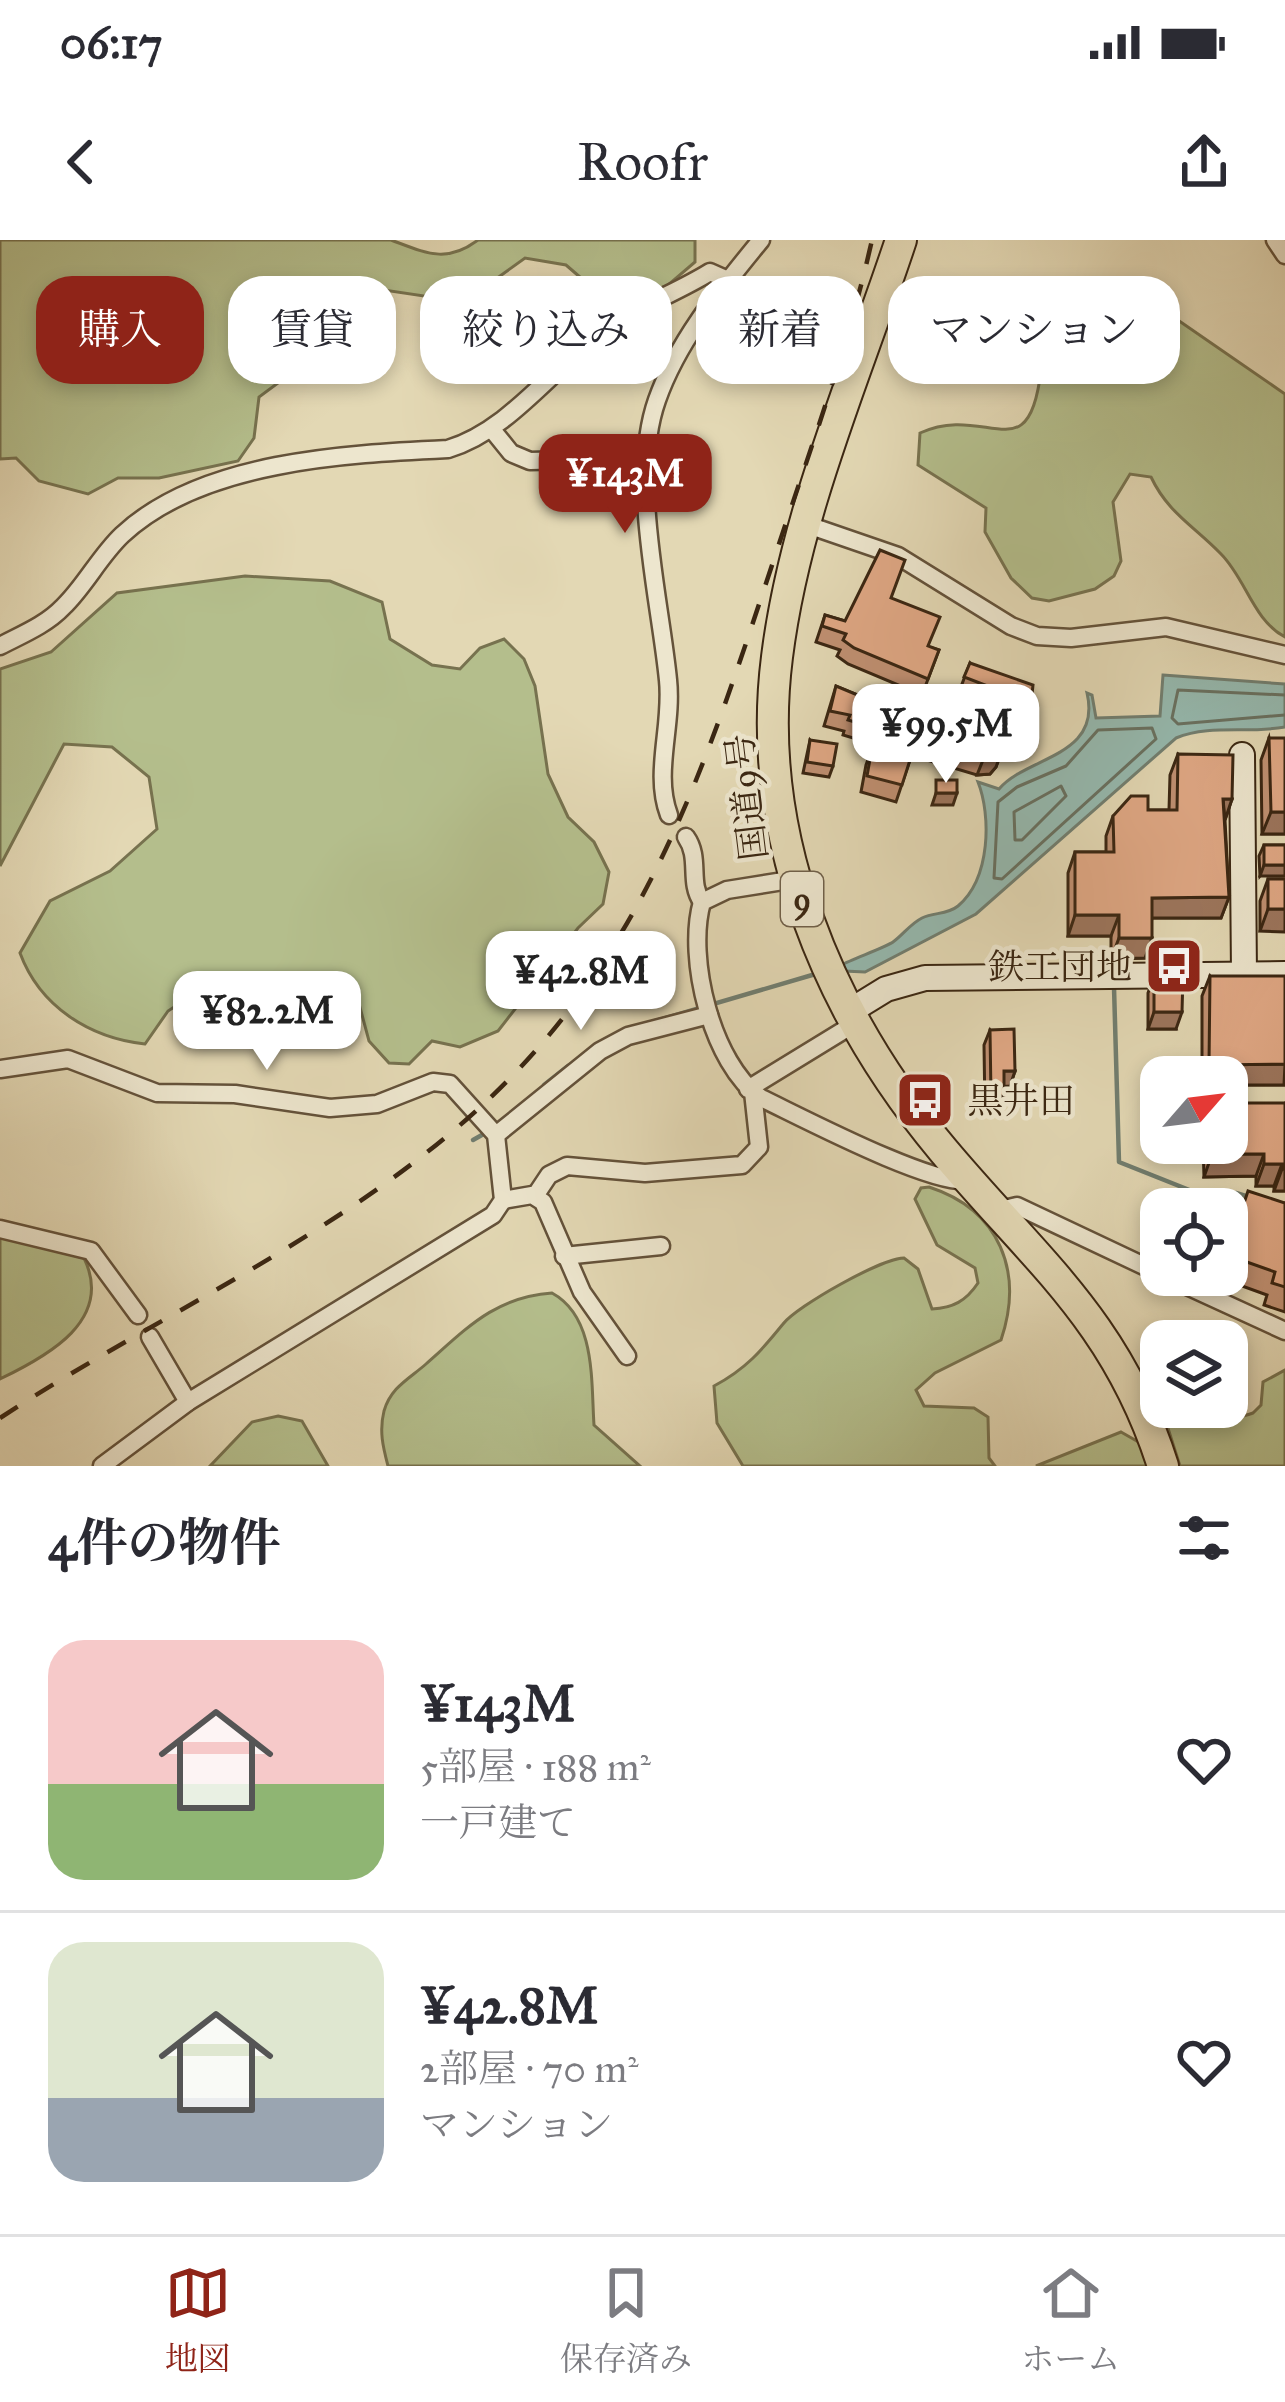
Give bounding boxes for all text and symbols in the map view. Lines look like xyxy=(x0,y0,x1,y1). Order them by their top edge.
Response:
text: 06:17 xyxy=(60,15,162,70)
icon: back xyxy=(48,129,114,195)
text: Roofr xyxy=(577,129,708,195)
icon: share xyxy=(1171,129,1237,195)
chip: 購入 xyxy=(36,276,204,384)
chip: 賃貸 xyxy=(228,276,396,384)
chip: 絞り込み xyxy=(420,276,672,384)
chip: 新着 xyxy=(696,276,864,384)
chip: マンション xyxy=(888,276,1180,384)
pin: ¥143M xyxy=(541,434,709,536)
text: ¥143M xyxy=(566,449,684,497)
pin: ¥99.5M xyxy=(848,684,1044,786)
text: ¥99.5M xyxy=(879,699,1013,747)
street label: 国道9号 xyxy=(717,731,777,863)
road number: 9 xyxy=(781,872,823,926)
pin: ¥42.8M xyxy=(483,931,679,1033)
bus stop icon: 鉄工団地 xyxy=(1143,935,1205,997)
place label: 鉄工団地 xyxy=(988,945,1132,989)
text: ¥42.8M xyxy=(513,946,649,994)
pin: ¥82.2M xyxy=(169,971,365,1073)
text: ¥82.2M xyxy=(200,986,334,1034)
north arrow xyxy=(1140,1056,1248,1164)
map controls xyxy=(1140,1056,1248,1428)
bus stop icon: 黒井田 xyxy=(894,1069,956,1131)
place label: 黒井田 xyxy=(967,1079,1075,1123)
button: locate xyxy=(1140,1188,1248,1296)
button: layers xyxy=(1140,1320,1248,1428)
icon: filters xyxy=(1171,1505,1237,1571)
text: 4件の物件 xyxy=(48,1512,280,1574)
text: ¥143M xyxy=(420,1673,575,1735)
icon: home xyxy=(144,1688,288,1832)
icon: heart xyxy=(1171,1727,1237,1793)
text: 5部屋 · 188 m² xyxy=(420,1743,651,1791)
text: 一戸建て xyxy=(420,1799,576,1847)
text: ¥42.8M xyxy=(420,1975,598,2037)
icon: home xyxy=(144,1990,288,2134)
icon: heart xyxy=(1171,2029,1237,2095)
text: 2部屋 · 70 m² xyxy=(420,2045,639,2093)
text: マンション xyxy=(420,2101,613,2149)
tab: 地図 xyxy=(165,2260,231,2379)
tab: 保存済み xyxy=(560,2260,692,2379)
tab: ホーム xyxy=(1021,2260,1120,2379)

